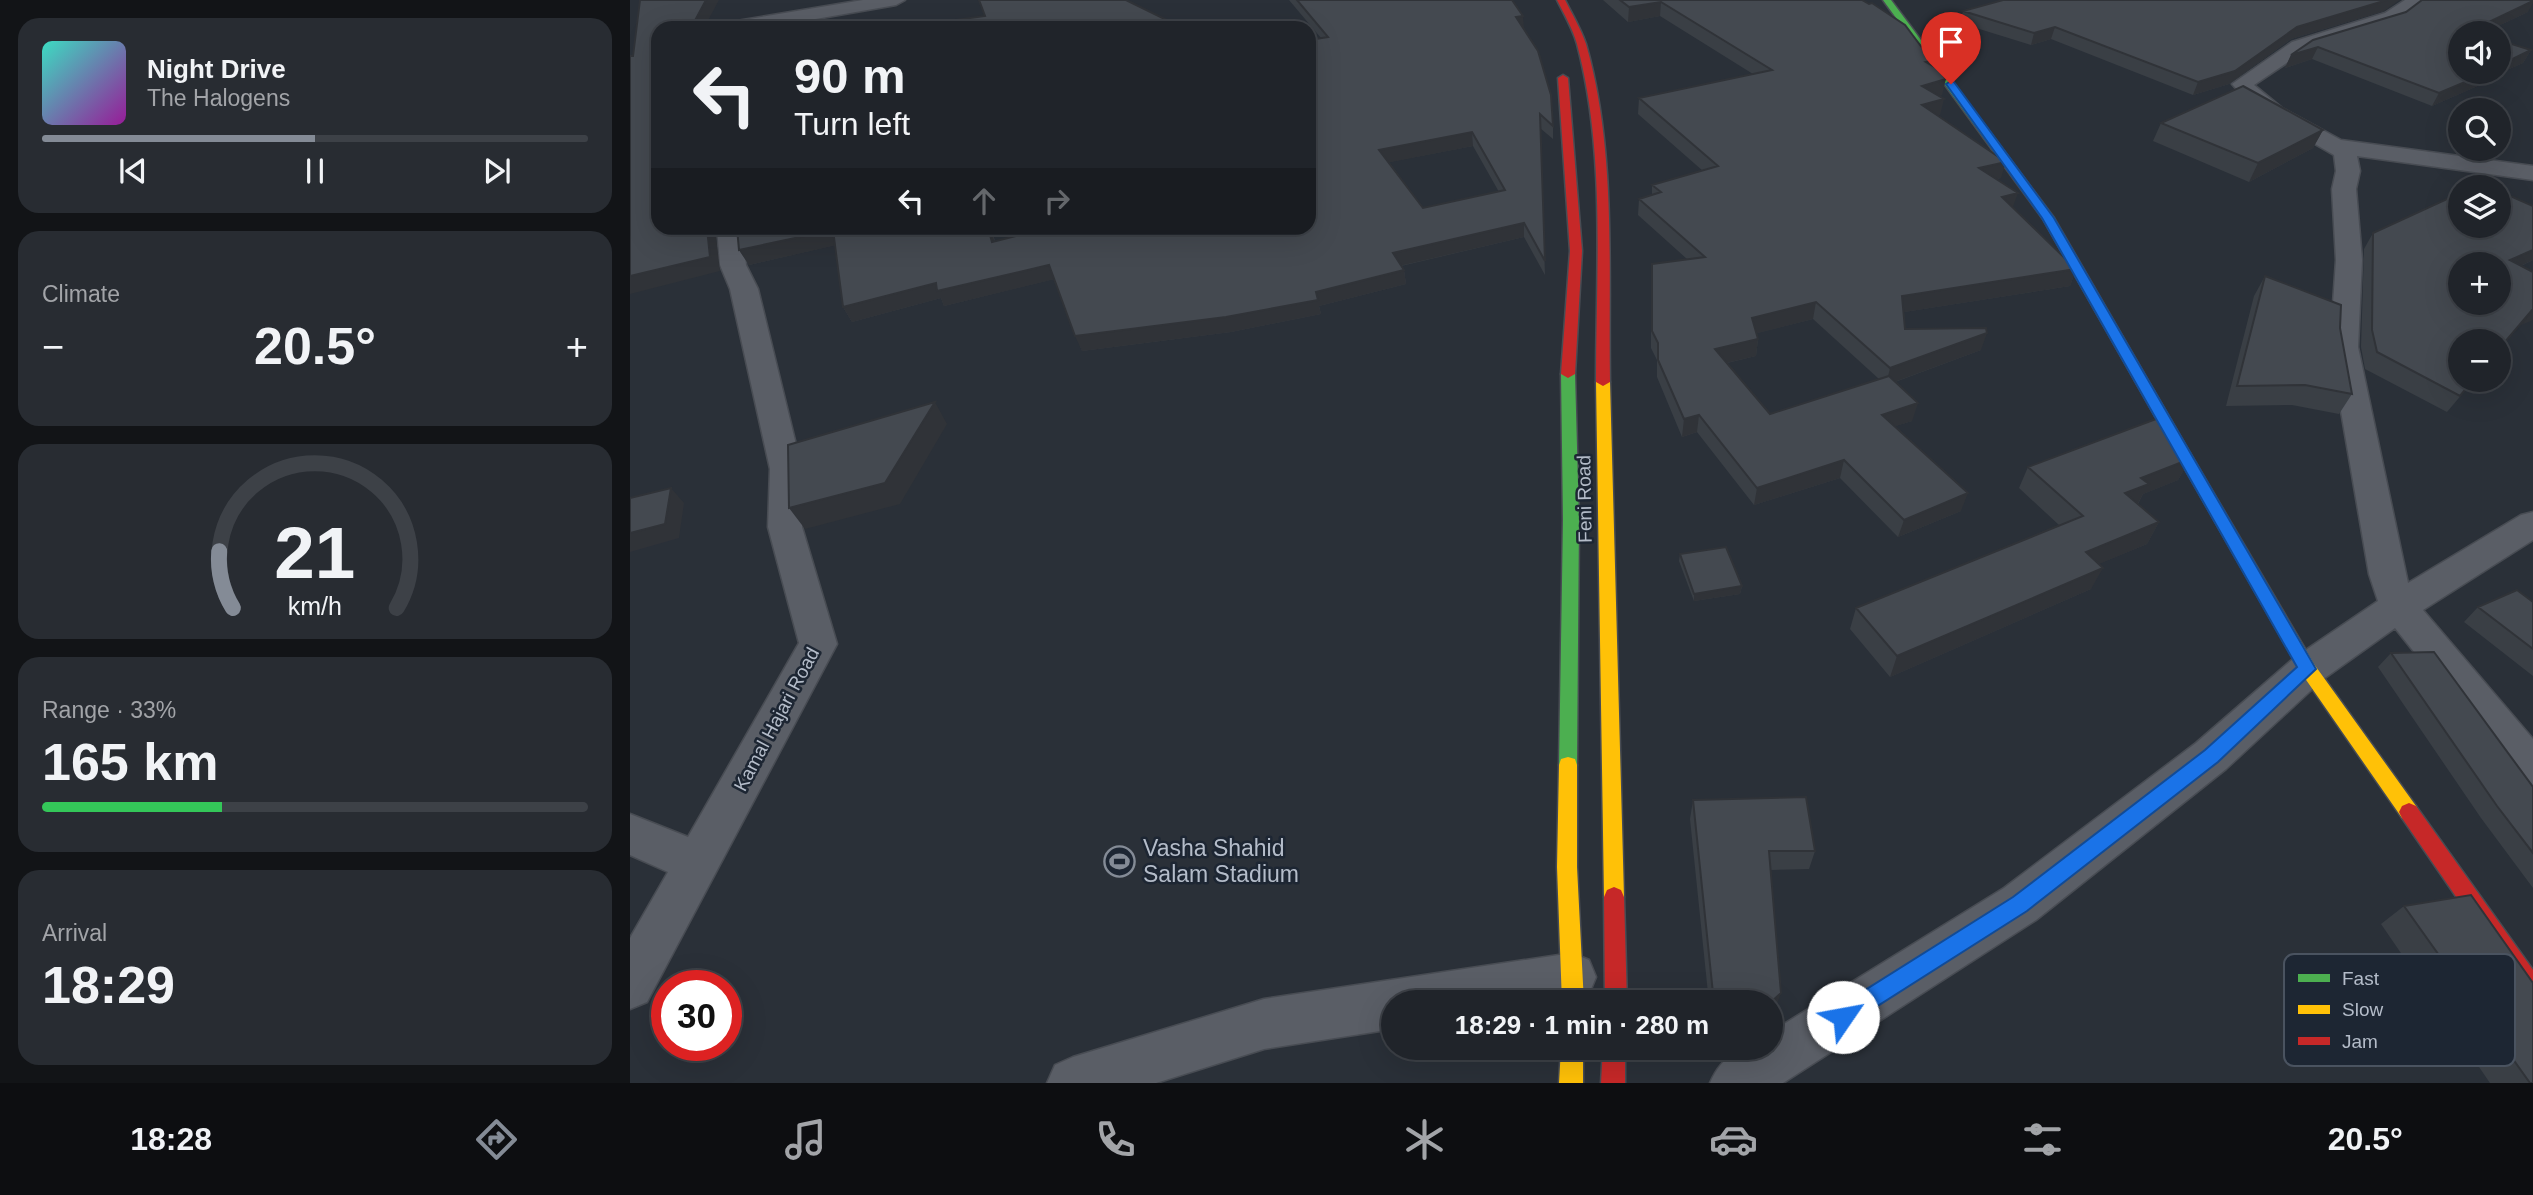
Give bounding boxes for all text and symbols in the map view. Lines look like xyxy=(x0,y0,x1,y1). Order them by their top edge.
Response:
pin xyxy=(1921,12.0,1981,84)
map controls xyxy=(2448,21,2511,392)
button: sound xyxy=(2448,21,2511,84)
icon: arrive xyxy=(1932,23,1970,61)
icon: left xyxy=(679,49,770,140)
text: 90 m xyxy=(794,49,906,103)
text: Night Drive xyxy=(147,54,286,84)
text: The Halogens xyxy=(147,85,290,111)
button: search xyxy=(2448,98,2511,161)
text: Turn left xyxy=(794,106,910,142)
icon: previous xyxy=(114,152,152,190)
icon: pause xyxy=(296,152,334,190)
icon: next xyxy=(478,152,516,190)
button: layers xyxy=(2448,175,2511,238)
icon: left xyxy=(892,182,930,220)
icon: ahead xyxy=(965,182,1003,220)
icon: right xyxy=(1038,182,1076,220)
button: + xyxy=(2448,252,2511,315)
text: Climate xyxy=(42,281,120,307)
text: 20.5° xyxy=(254,317,376,375)
text: − xyxy=(42,326,64,368)
text: + xyxy=(566,326,588,368)
button: − xyxy=(2448,329,2511,392)
street label: Feni Road xyxy=(1573,455,1596,543)
text: 21 xyxy=(275,512,355,593)
text: km/h xyxy=(288,591,342,619)
street label: Kamal Hajari Road xyxy=(730,644,823,795)
text: Range · 33% xyxy=(42,697,176,723)
text: 165 km xyxy=(42,733,218,791)
place label: Vasha Shahid Salam Stadium xyxy=(1143,835,1299,887)
sports icon: Vasha Shahid Salam Stadium xyxy=(1103,844,1137,878)
text: Arrival xyxy=(42,920,107,946)
legend xyxy=(2284,954,2515,1066)
text: 18:29 xyxy=(42,956,175,1014)
text: Fast xyxy=(2342,968,2380,989)
speed limit sign: 30 xyxy=(651,970,742,1061)
position arrow xyxy=(1806,980,1880,1054)
text: Slow xyxy=(2342,999,2383,1020)
text: 18:29 · 1 min · 280 m xyxy=(1455,1010,1709,1040)
text: Jam xyxy=(2342,1031,2378,1052)
icon: directions xyxy=(472,1115,521,1164)
icon: music xyxy=(781,1115,830,1164)
icon: phone xyxy=(1091,1115,1140,1164)
icon: climate xyxy=(1400,1115,1449,1164)
icon: car xyxy=(1709,1115,1758,1164)
icon: filters xyxy=(2018,1115,2067,1164)
text: 18:28 xyxy=(130,1121,212,1157)
text: 20.5° xyxy=(2328,1121,2403,1157)

